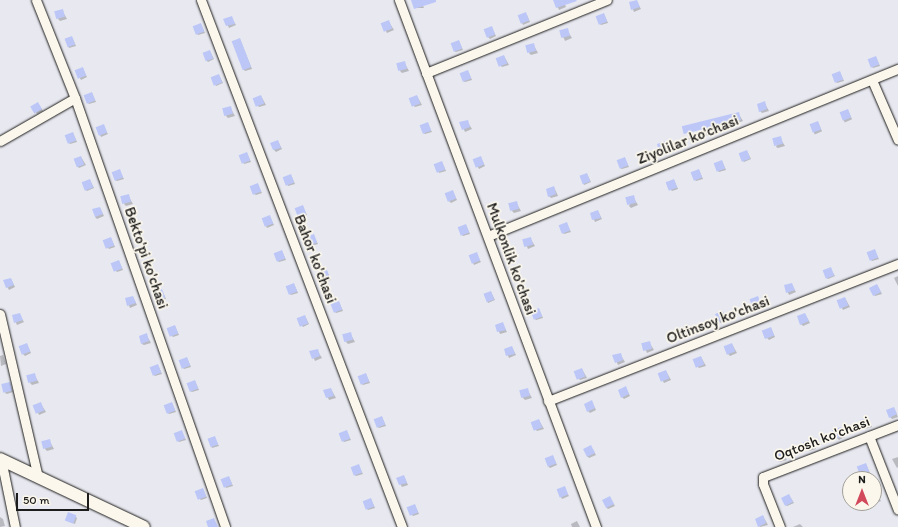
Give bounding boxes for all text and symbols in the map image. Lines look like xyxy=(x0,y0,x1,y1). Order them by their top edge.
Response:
street label: Ziyolilar ko'chasi xyxy=(635,112,741,168)
street label: Mulkonlik ko'chasi xyxy=(482,200,540,318)
street label: Bekto'pi ko'chasi xyxy=(120,205,172,311)
street label: Bahor ko'chasi xyxy=(290,212,340,306)
street label: Oltinsoy ko'chasi xyxy=(664,292,772,348)
street label: Oqtosh ko'chasi xyxy=(772,413,872,465)
north arrow xyxy=(842,471,882,511)
text: N xyxy=(858,473,866,486)
scale bar xyxy=(18,485,91,511)
text: 50 m xyxy=(23,493,49,507)

